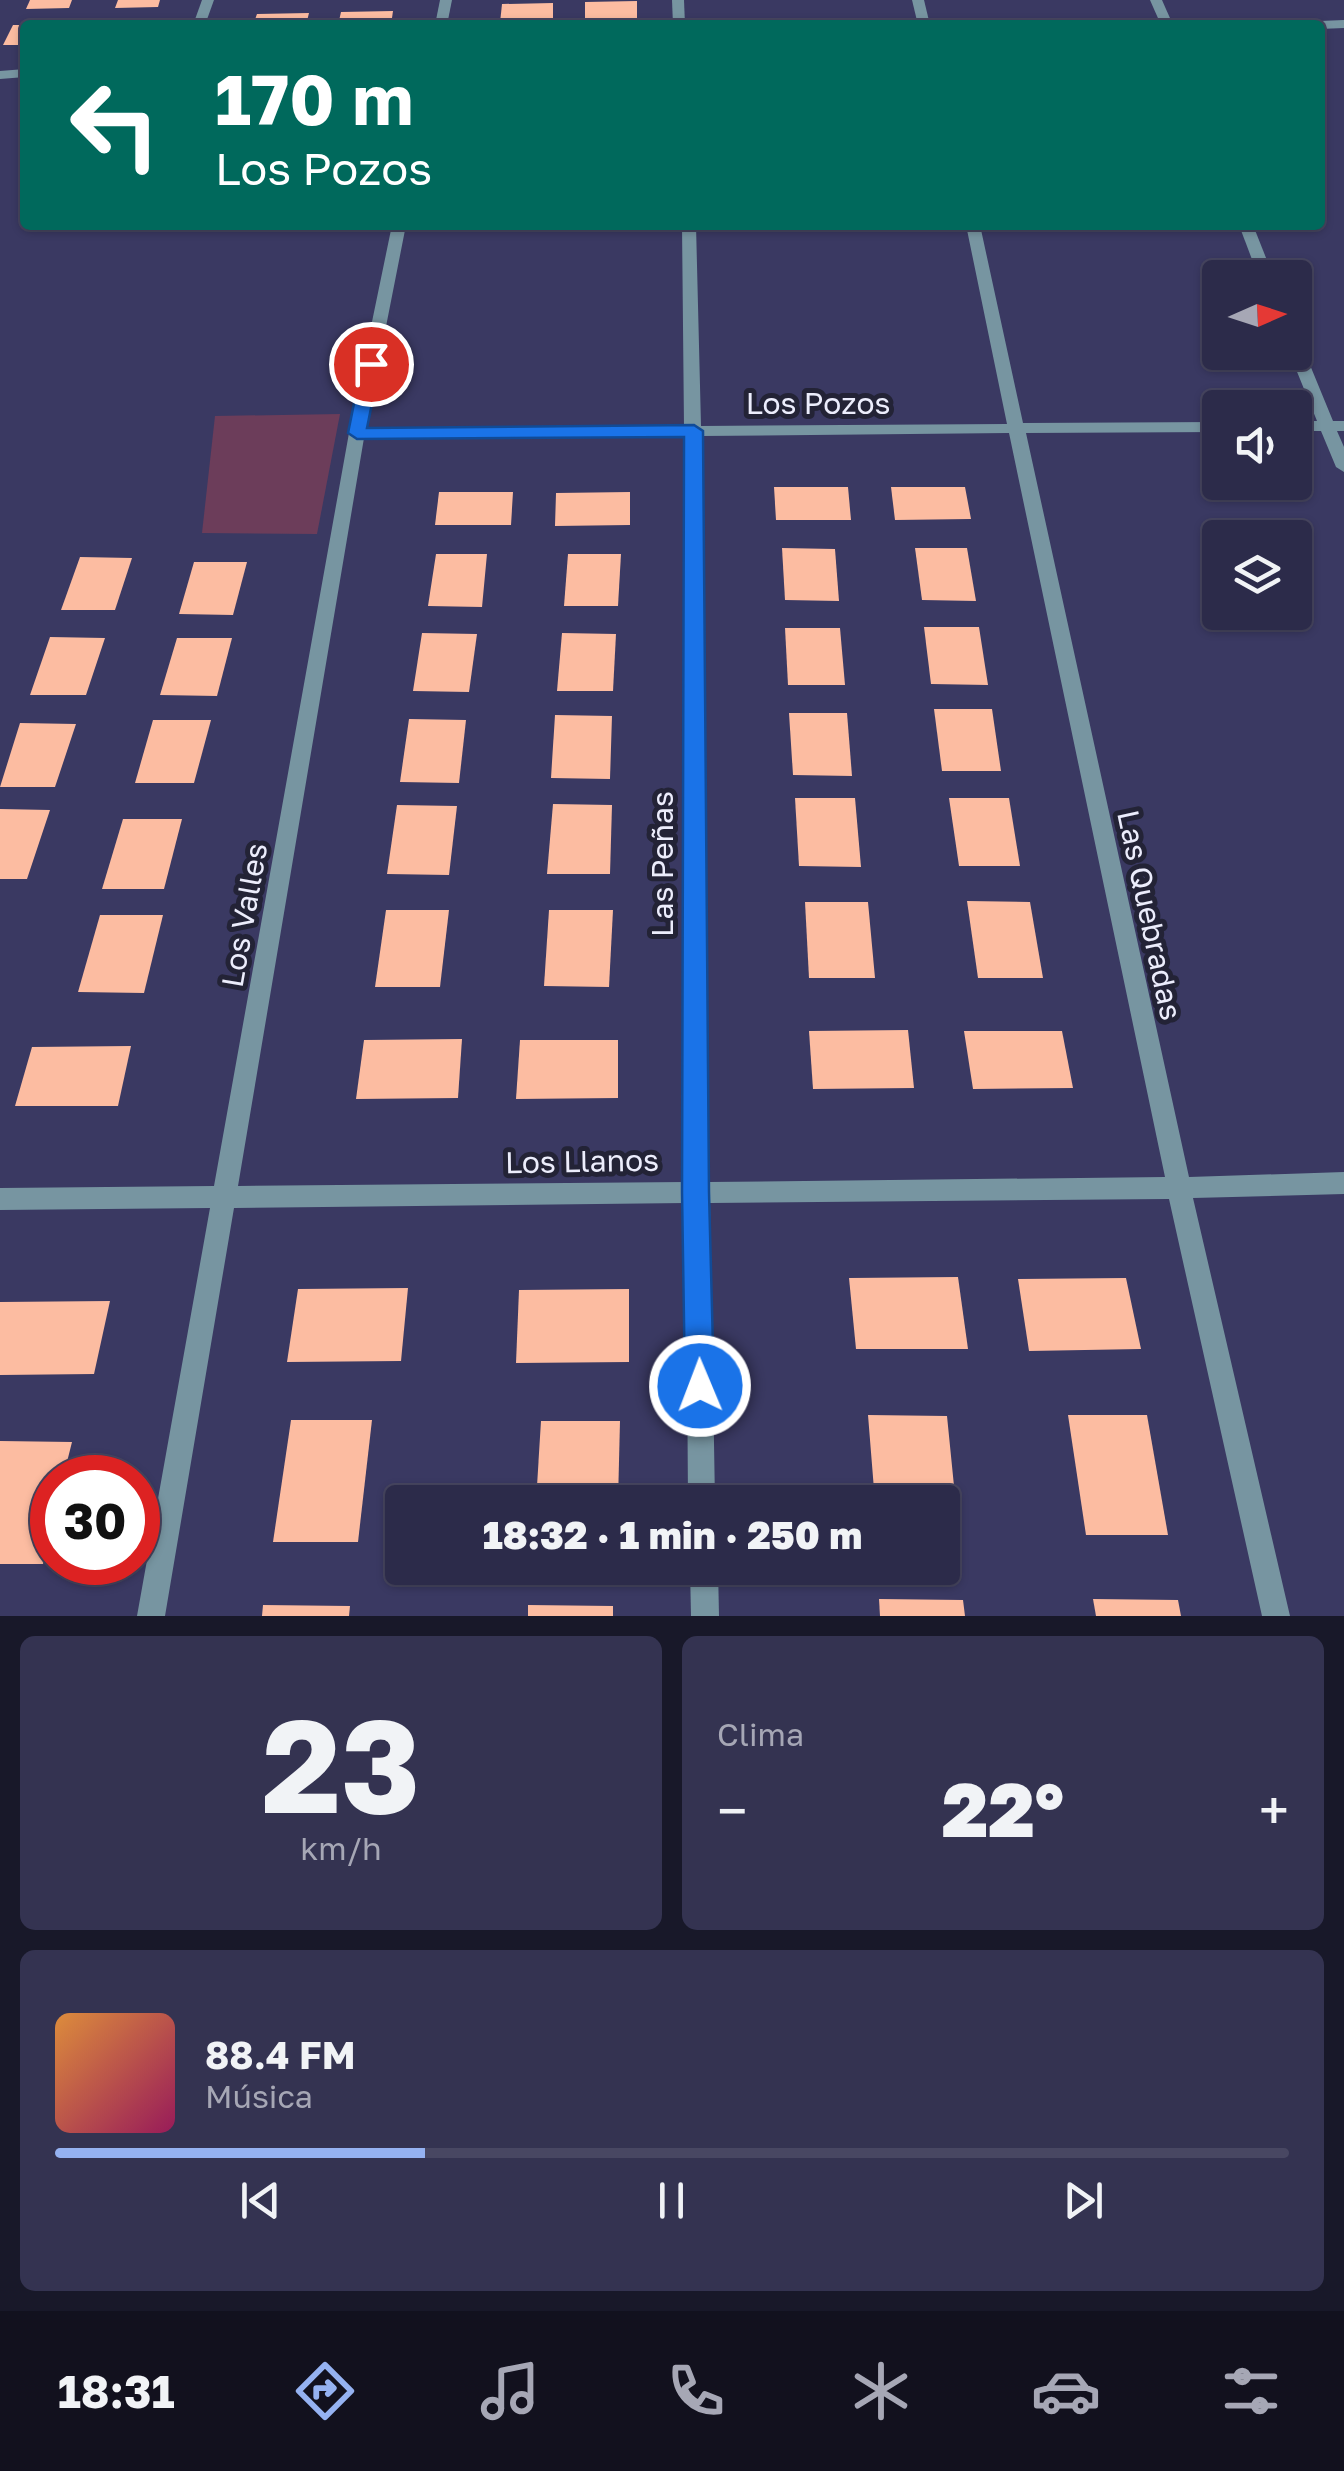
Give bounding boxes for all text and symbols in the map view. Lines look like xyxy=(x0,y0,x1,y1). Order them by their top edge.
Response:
text: 170 m xyxy=(215,56,413,140)
icon: left xyxy=(50,60,180,190)
text: Los Pozos xyxy=(215,141,432,195)
north arrow xyxy=(1202,260,1312,370)
map controls xyxy=(1202,260,1312,630)
pin xyxy=(329,322,414,407)
icon: arrive xyxy=(344,337,399,392)
street label: Los Pozos xyxy=(746,385,890,421)
button: sound xyxy=(1202,390,1312,500)
button: layers xyxy=(1202,520,1312,630)
street label: Las Peñas xyxy=(644,791,680,937)
street label: Las Quebradas xyxy=(1110,807,1190,1023)
street label: Los Valles xyxy=(214,840,274,990)
street label: Los Llanos xyxy=(505,1142,659,1180)
position arrow xyxy=(648,1334,752,1438)
speed limit sign: 30 xyxy=(30,1455,160,1585)
text: 18:32 · 1 min · 250 m xyxy=(483,1512,862,1557)
text: 23 xyxy=(262,1686,420,1842)
text: Clima xyxy=(717,1715,804,1753)
text: 22° xyxy=(942,1763,1064,1854)
text: − xyxy=(717,1777,747,1843)
text: + xyxy=(1259,1777,1289,1843)
text: km/h xyxy=(300,1829,382,1867)
text: 88.4 FM xyxy=(205,2032,355,2077)
text: Música xyxy=(205,2077,313,2115)
icon: previous xyxy=(233,2173,288,2228)
icon: pause xyxy=(644,2173,699,2228)
icon: next xyxy=(1056,2173,1111,2228)
icon: directions xyxy=(290,2356,360,2426)
icon: music xyxy=(475,2356,545,2426)
icon: phone xyxy=(661,2356,731,2426)
icon: climate xyxy=(846,2356,916,2426)
icon: car xyxy=(1031,2356,1101,2426)
icon: filters xyxy=(1216,2356,1286,2426)
text: 18:31 xyxy=(58,2364,175,2418)

